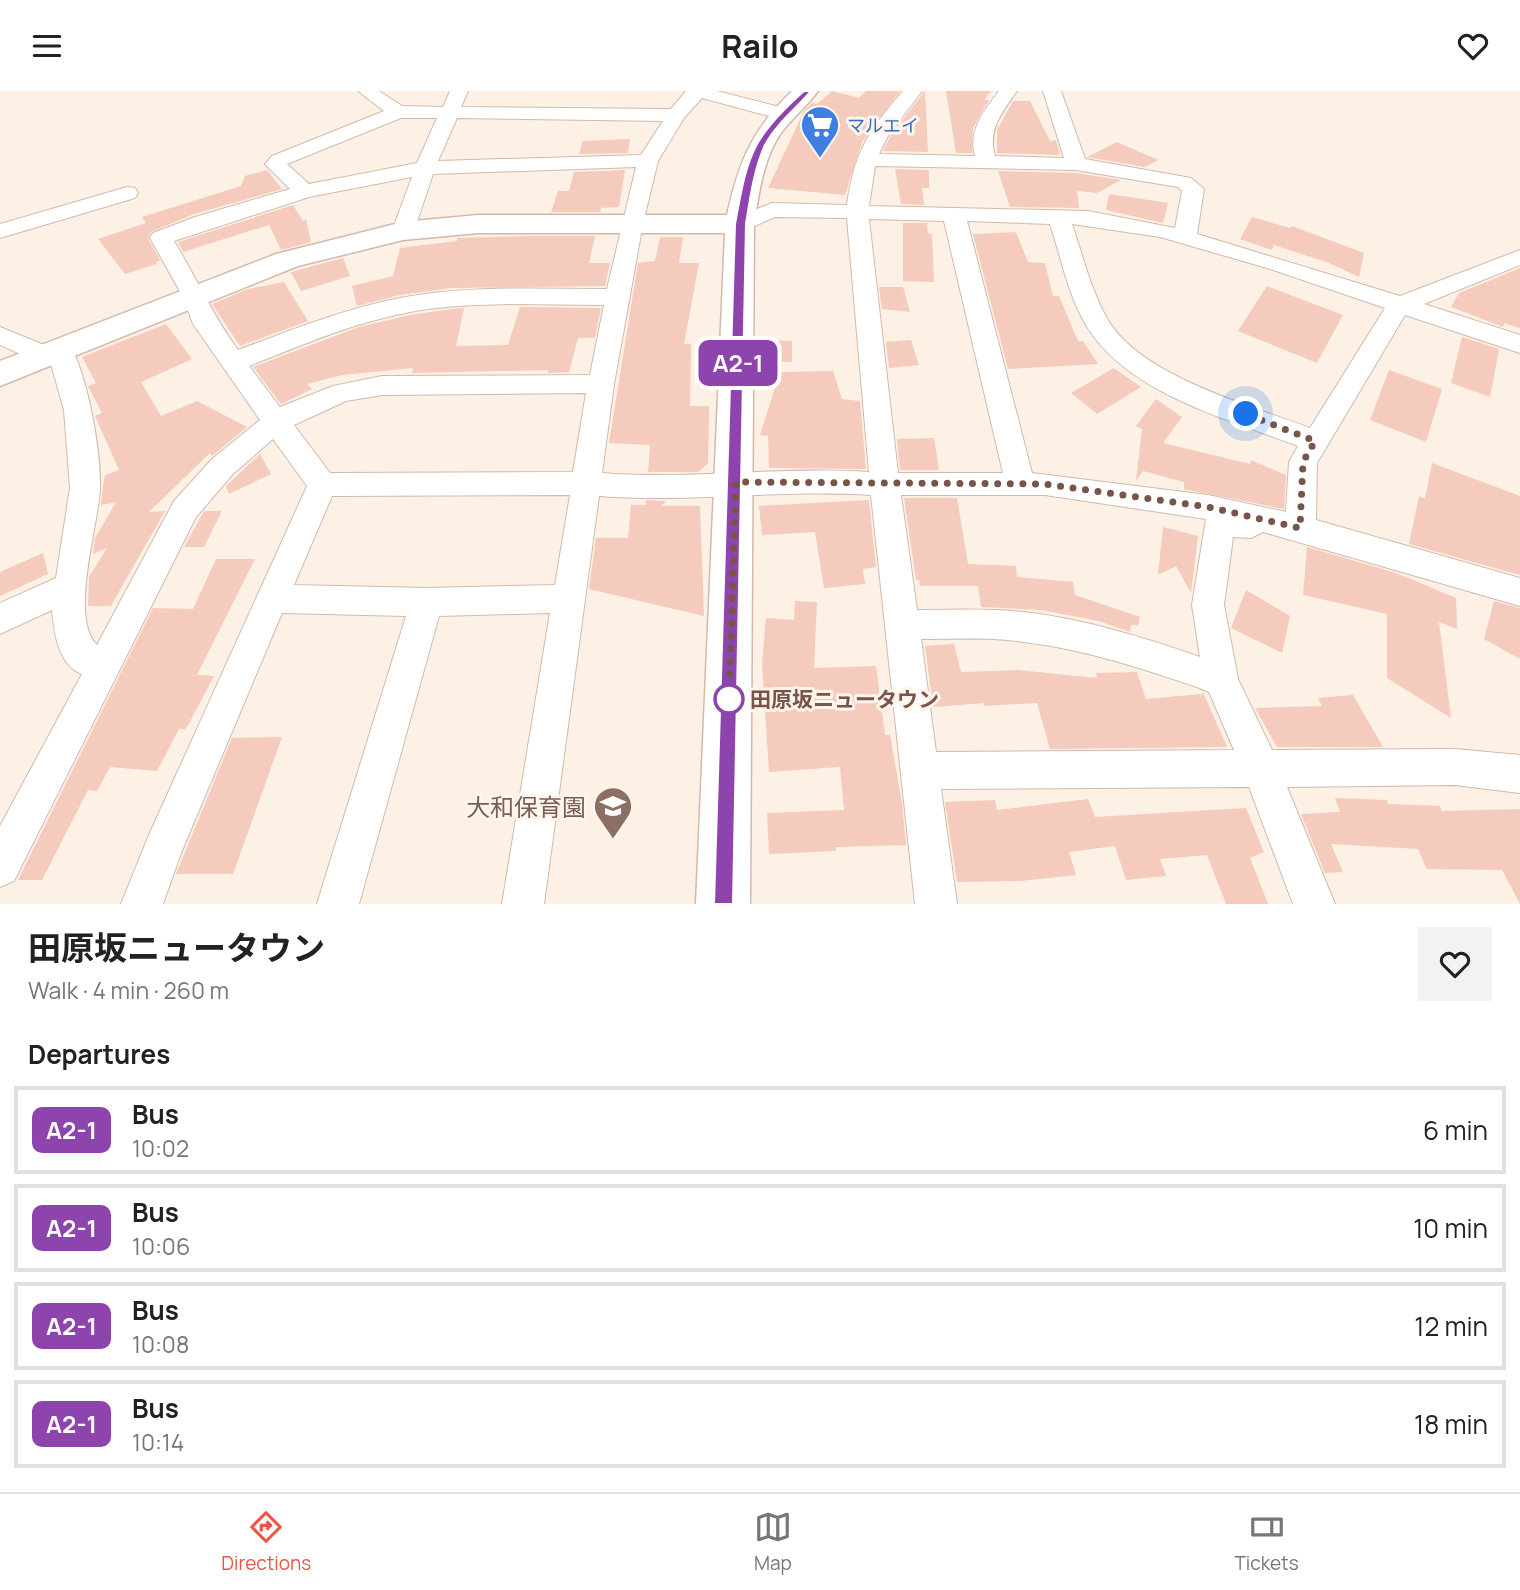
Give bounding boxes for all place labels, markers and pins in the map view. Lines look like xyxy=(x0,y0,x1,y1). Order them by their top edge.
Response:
supermarket icon: マルエイ xyxy=(799,104,841,159)
place label: マルエイ xyxy=(847,113,919,137)
marker: 田原坂ニュータウン xyxy=(714,684,744,714)
place label: 田原坂ニュータウン xyxy=(750,685,939,713)
school or university icon: 大和保育園 xyxy=(592,785,634,840)
place label: 大和保育園 xyxy=(466,790,586,823)

